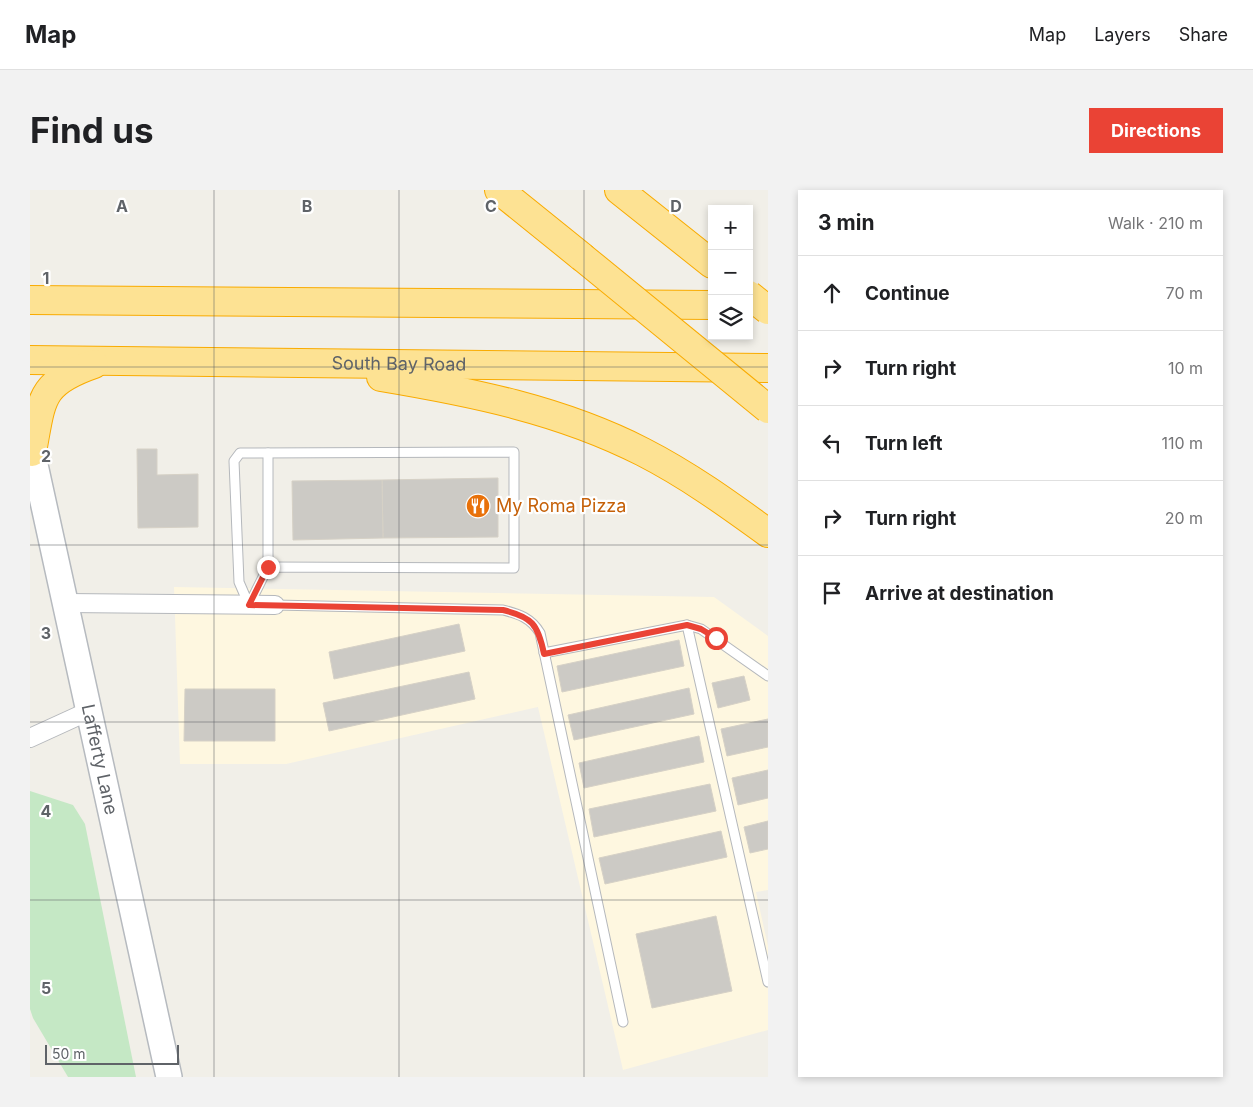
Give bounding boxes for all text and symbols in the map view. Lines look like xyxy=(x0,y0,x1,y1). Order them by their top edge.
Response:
text: Map xyxy=(25,20,76,49)
text: Map xyxy=(1029,24,1066,45)
text: Layers xyxy=(1094,24,1151,45)
text: Share xyxy=(1179,24,1228,45)
button: Directions xyxy=(1089,108,1223,153)
text: Find us xyxy=(30,109,154,151)
text: A xyxy=(116,196,128,216)
text: B xyxy=(302,196,312,216)
text: C xyxy=(485,196,497,216)
text: D xyxy=(670,196,682,216)
map controls xyxy=(708,205,753,340)
button: + xyxy=(708,205,753,250)
text: 3 min xyxy=(818,210,874,235)
text: Walk · 210 m xyxy=(1108,213,1203,233)
button: − xyxy=(708,250,753,295)
text: 1 xyxy=(43,268,49,288)
icon: ahead xyxy=(818,279,846,307)
text: Continue xyxy=(865,282,950,305)
text: 70 m xyxy=(1166,283,1203,303)
button: layers xyxy=(708,295,753,340)
street label: South Bay Road xyxy=(331,352,467,375)
icon: right xyxy=(818,354,846,382)
text: Turn right xyxy=(865,357,956,380)
text: 10 m xyxy=(1168,358,1203,378)
icon: left xyxy=(818,429,846,457)
text: Turn left xyxy=(865,432,943,455)
text: 110 m xyxy=(1161,433,1203,453)
text: 2 xyxy=(41,446,51,466)
restaurant icon: My Roma Pizza xyxy=(465,493,491,519)
place label: My Roma Pizza xyxy=(496,495,626,516)
icon: right xyxy=(818,504,846,532)
text: Turn right xyxy=(865,507,956,530)
text: 20 m xyxy=(1165,508,1203,528)
route end xyxy=(257,556,280,579)
icon: arrive xyxy=(818,579,846,607)
text: Arrive at destination xyxy=(865,582,1054,605)
text: 3 xyxy=(41,623,51,643)
route start xyxy=(705,627,728,650)
street label: Lafferty Lane xyxy=(78,702,122,817)
text: 4 xyxy=(41,801,52,821)
text: 5 xyxy=(41,978,51,998)
scale bar xyxy=(45,1042,179,1065)
text: 50 m xyxy=(52,1045,86,1062)

